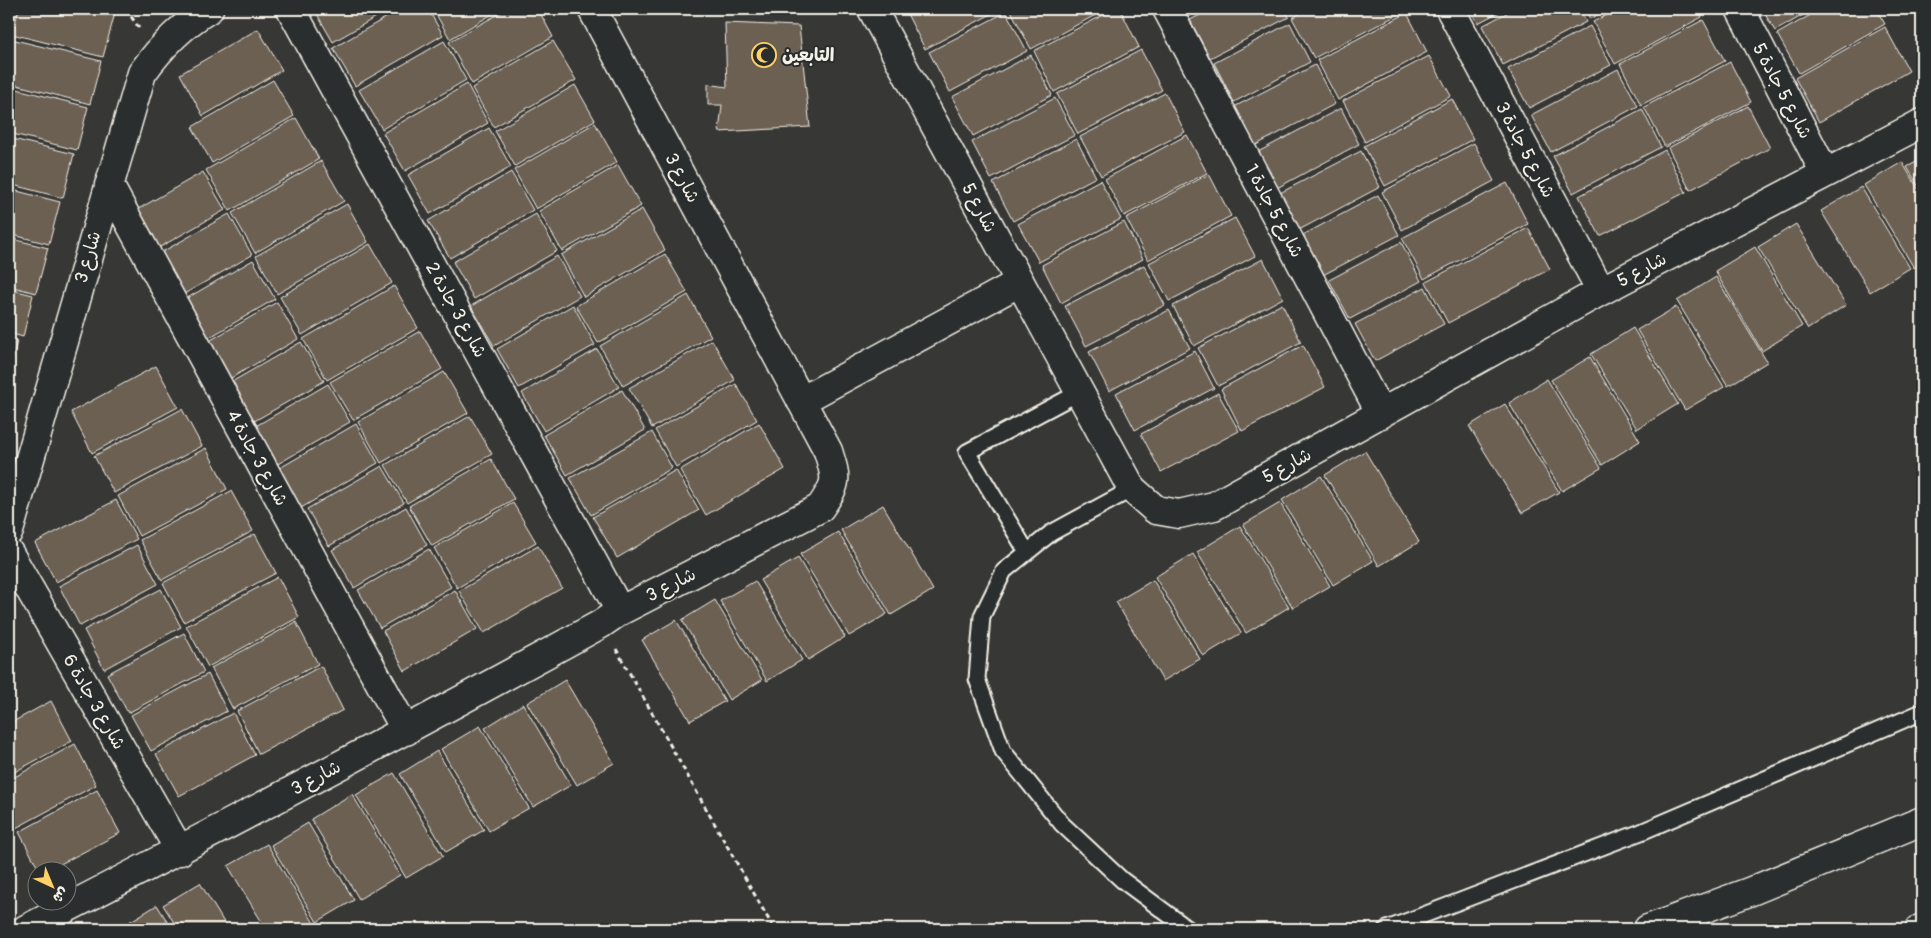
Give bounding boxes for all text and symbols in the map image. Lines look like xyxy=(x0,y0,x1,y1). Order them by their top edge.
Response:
street label: شارع 5 جادة 5 xyxy=(1747,39,1817,143)
mosque icon: التابعين xyxy=(751,42,777,68)
place label: التابعين xyxy=(782,44,834,67)
street label: شارع 5 جادة 3 xyxy=(1490,98,1560,202)
street label: شارع 3 xyxy=(659,149,705,207)
street label: شارع 5 جادة 1 xyxy=(1240,160,1308,262)
street label: شارع 5 xyxy=(956,179,1002,237)
street label: شارع 3 xyxy=(70,228,106,286)
street label: شارع 5 xyxy=(1613,247,1671,293)
street label: شارع 3 جادة 2 xyxy=(420,258,492,362)
street label: شارع 3 جادة 4 xyxy=(221,406,293,510)
street label: شارع 5 xyxy=(1258,443,1316,489)
street label: شارع 3 xyxy=(642,563,700,607)
street label: شارع 3 جادة 6 xyxy=(57,650,131,754)
street label: شارع 3 xyxy=(287,755,345,801)
north arrow xyxy=(28,860,78,910)
text: ش xyxy=(49,884,72,906)

